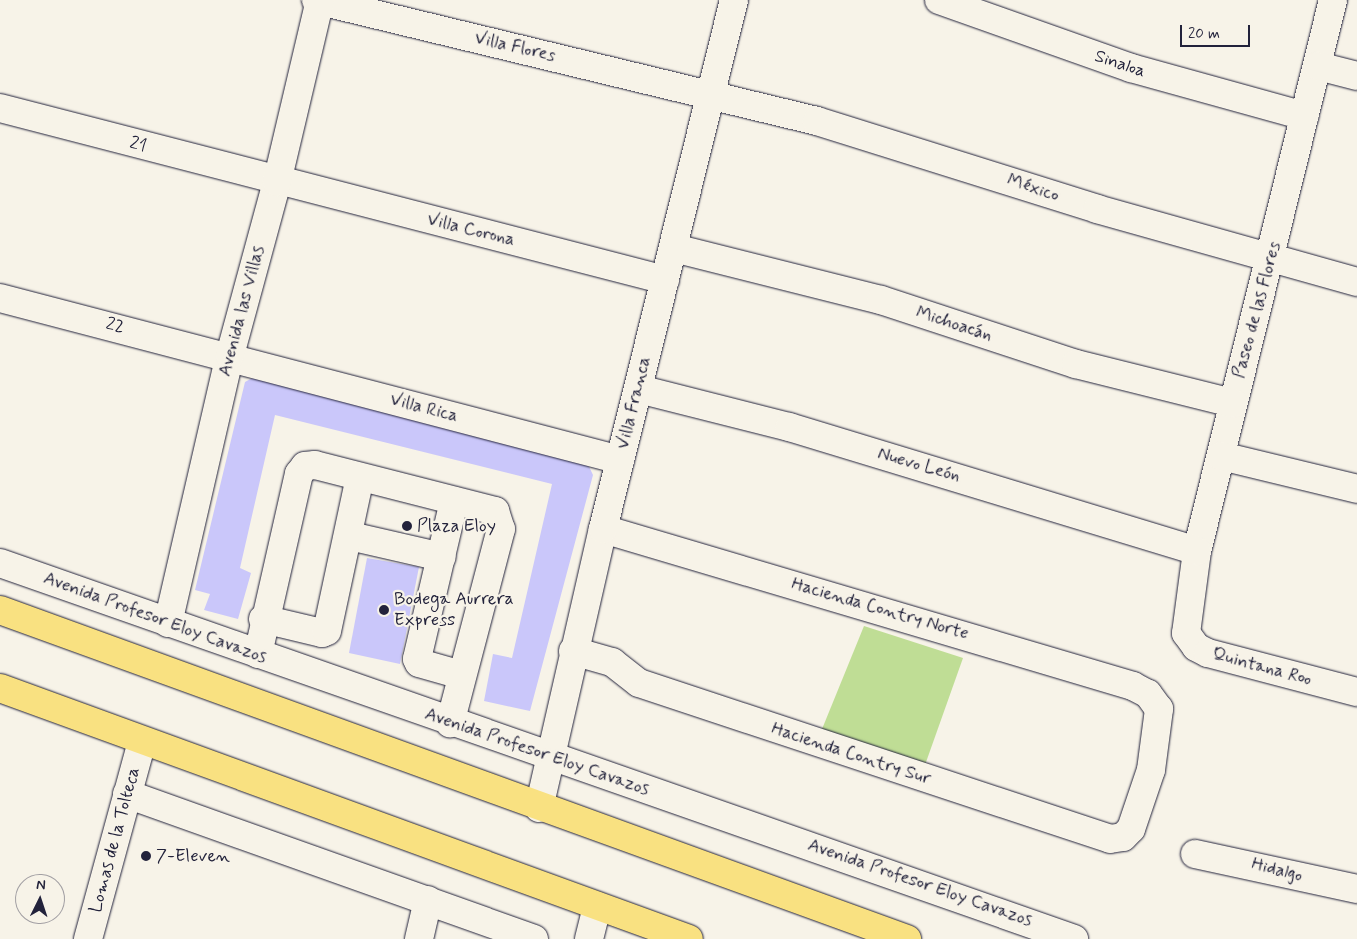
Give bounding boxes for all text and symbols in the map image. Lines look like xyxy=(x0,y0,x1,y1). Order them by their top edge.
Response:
scale bar xyxy=(1182,15,1252,47)
text: 20 m xyxy=(1188,24,1220,44)
street label: Villa Flores xyxy=(472,27,558,67)
street label: Sinaloa xyxy=(1092,46,1148,82)
street label: 21 xyxy=(127,132,149,158)
street label: México xyxy=(1004,169,1062,207)
street label: Villa Corona xyxy=(424,209,518,251)
street label: Paseo de las Flores xyxy=(1228,239,1286,381)
street label: Avenida las Villas xyxy=(214,244,270,378)
street label: Michoacán xyxy=(913,302,995,346)
street label: 22 xyxy=(103,313,127,339)
street label: Villa Franca xyxy=(612,355,656,451)
street label: Villa Rica xyxy=(388,389,460,427)
street label: Nuevo León xyxy=(875,443,963,487)
place label: Plaza Eloy xyxy=(417,515,496,537)
marker: Plaza Eloy xyxy=(401,520,413,532)
street label: Avenida Profesor Eloy Cavazos xyxy=(41,568,269,668)
street label: Hacienda Contry Norte xyxy=(790,574,970,644)
place label: Bodega Aurrera Express xyxy=(394,589,514,632)
marker: Bodega Aurrera Express xyxy=(378,604,390,616)
street label: Quintana Roo xyxy=(1209,643,1315,691)
street label: Avenida Profesor Eloy Cavazos xyxy=(422,703,652,801)
street label: Hacienda Contry Sur xyxy=(769,718,933,790)
street label: Lomas de la Tolteca xyxy=(85,764,145,916)
street label: Avenida Profesor Eloy Cavazos xyxy=(805,834,1035,932)
place label: 7-Eleven xyxy=(156,845,230,867)
marker: 7-Eleven xyxy=(140,850,152,862)
street label: Hidalgo xyxy=(1249,853,1305,887)
north arrow xyxy=(15,874,65,924)
text: N xyxy=(36,876,46,894)

